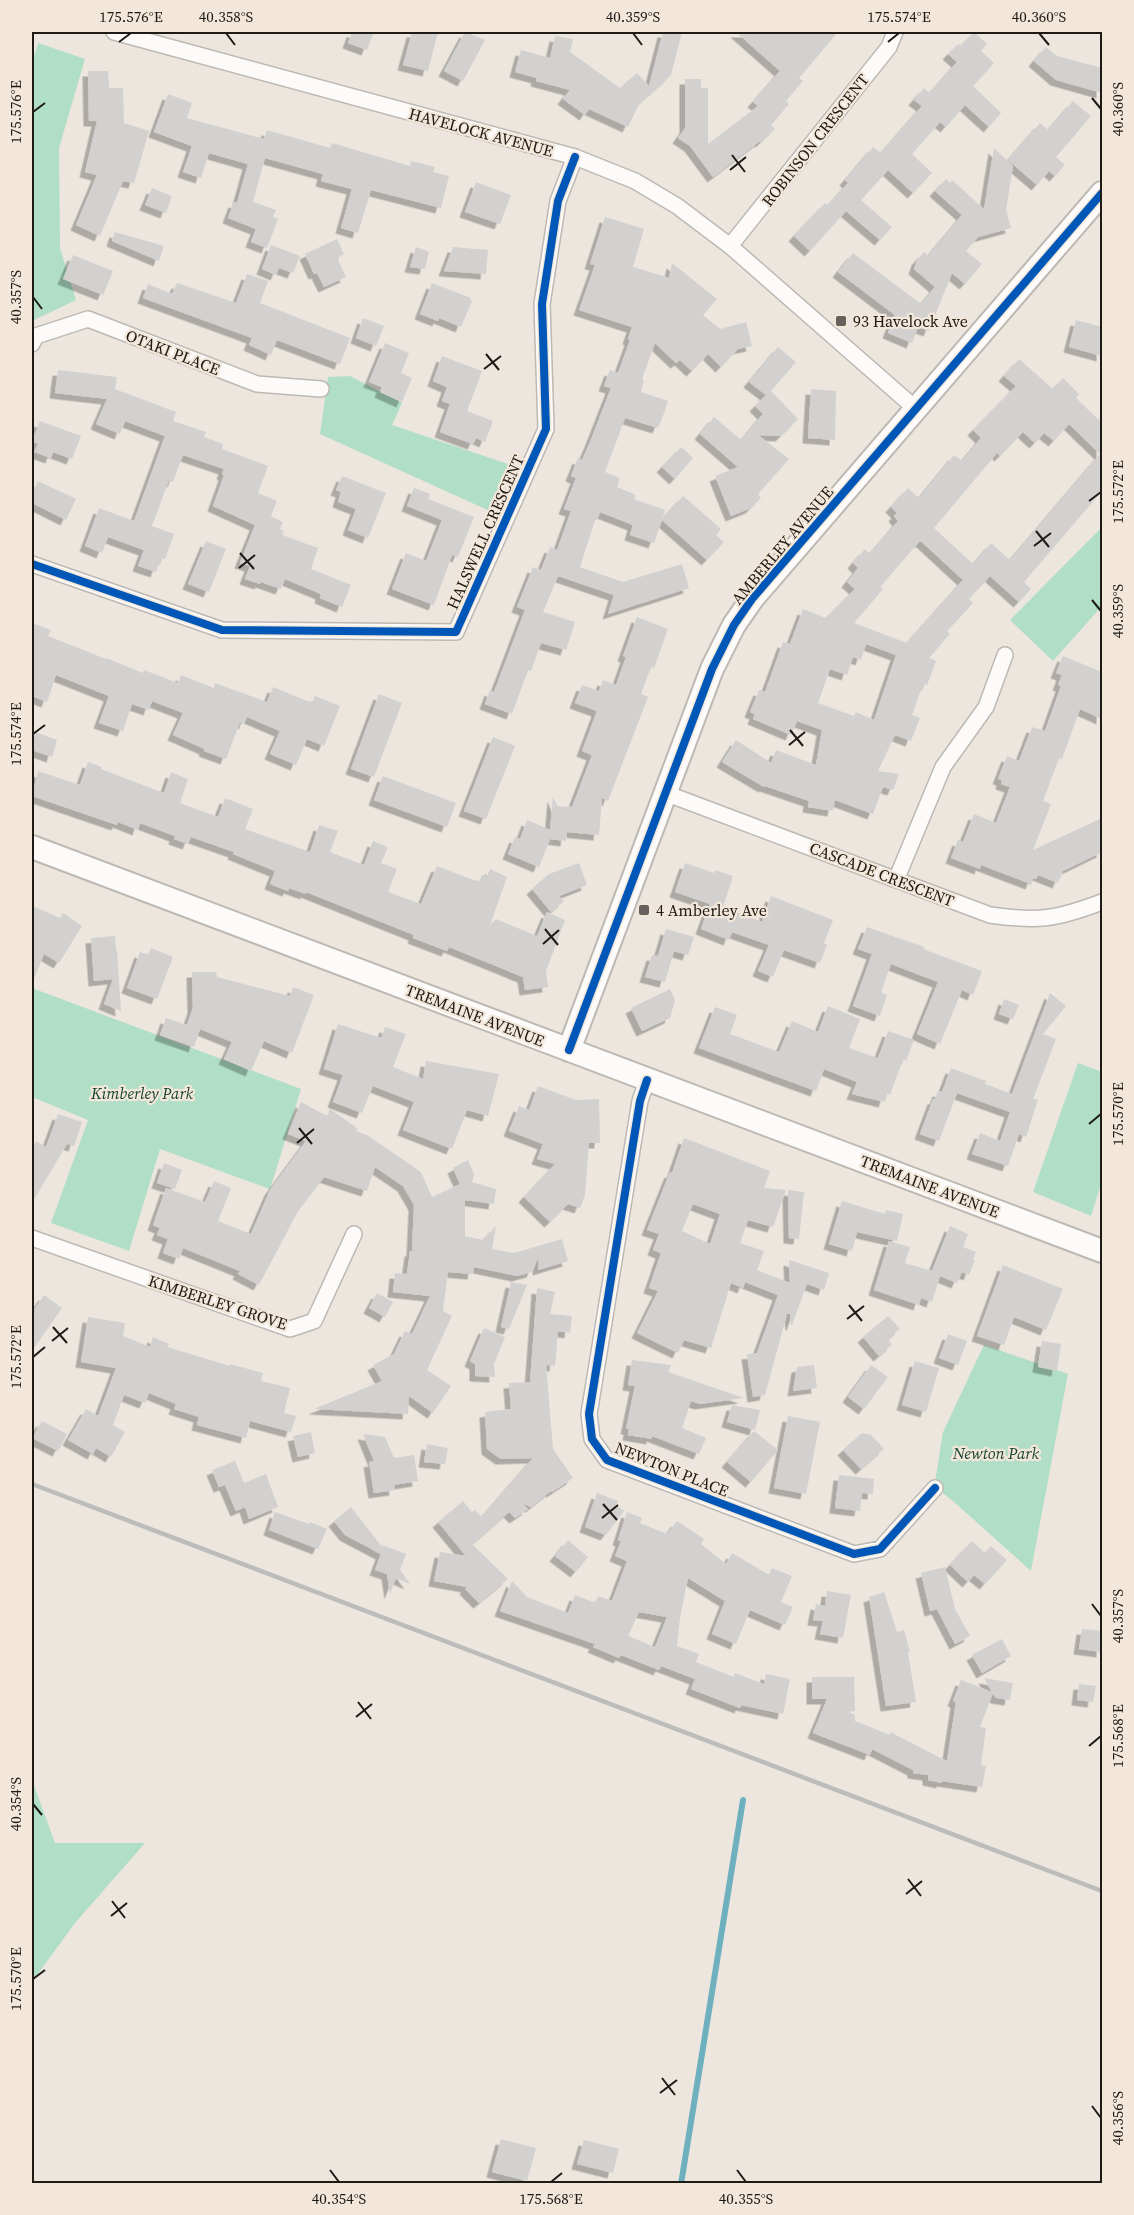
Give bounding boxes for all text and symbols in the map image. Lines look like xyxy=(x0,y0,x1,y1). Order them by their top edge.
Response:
text: 175.576°E xyxy=(99,6,163,27)
text: 40.358°S xyxy=(199,6,254,27)
text: 40.359°S xyxy=(606,6,661,27)
text: 175.574°E xyxy=(867,6,931,27)
text: 40.360°S xyxy=(1012,6,1067,27)
street label: ROBINSON CRESCENT xyxy=(756,69,874,211)
text: 175.576°E xyxy=(5,80,26,144)
text: 40.360°S xyxy=(1107,81,1128,136)
street label: HAVELOCK AVENUE xyxy=(406,102,556,162)
text: 40.357°S xyxy=(5,269,26,324)
place label: 93 Havelock Ave xyxy=(853,310,968,332)
marker: 93 Havelock Ave xyxy=(834,314,848,328)
street label: OTAKI PLACE xyxy=(123,324,223,380)
street label: HALSWELL CRESCENT xyxy=(441,451,529,613)
text: 175.572°E xyxy=(1107,460,1128,524)
street label: AMBERLEY AVENUE xyxy=(726,481,838,609)
text: 40.359°S xyxy=(1107,583,1128,638)
text: 175.574°E xyxy=(5,702,26,766)
street label: CASCADE CRESCENT xyxy=(807,836,958,912)
place label: 4 Amberley Ave xyxy=(656,899,767,921)
marker: 4 Amberley Ave xyxy=(637,903,651,917)
street label: TREMAINE AVENUE xyxy=(402,978,548,1052)
park label: Kimberley Park xyxy=(90,1082,193,1104)
text: 175.570°E xyxy=(1107,1082,1128,1146)
street label: TREMAINE AVENUE xyxy=(857,1149,1003,1223)
street label: KIMBERLEY GROVE xyxy=(146,1269,291,1335)
text: 175.572°E xyxy=(5,1325,26,1389)
street label: NEWTON PLACE xyxy=(612,1436,733,1502)
park label: Newton Park xyxy=(952,1442,1039,1464)
text: 40.357°S xyxy=(1107,1588,1128,1643)
text: 175.568°E xyxy=(1107,1704,1128,1768)
text: 40.354°S xyxy=(5,1776,26,1831)
text: 175.570°E xyxy=(5,1947,26,2011)
text: 40.356°S xyxy=(1107,2090,1128,2145)
text: 40.354°S xyxy=(312,2188,367,2209)
text: 175.568°E xyxy=(519,2188,583,2209)
text: 40.355°S xyxy=(719,2188,774,2209)

